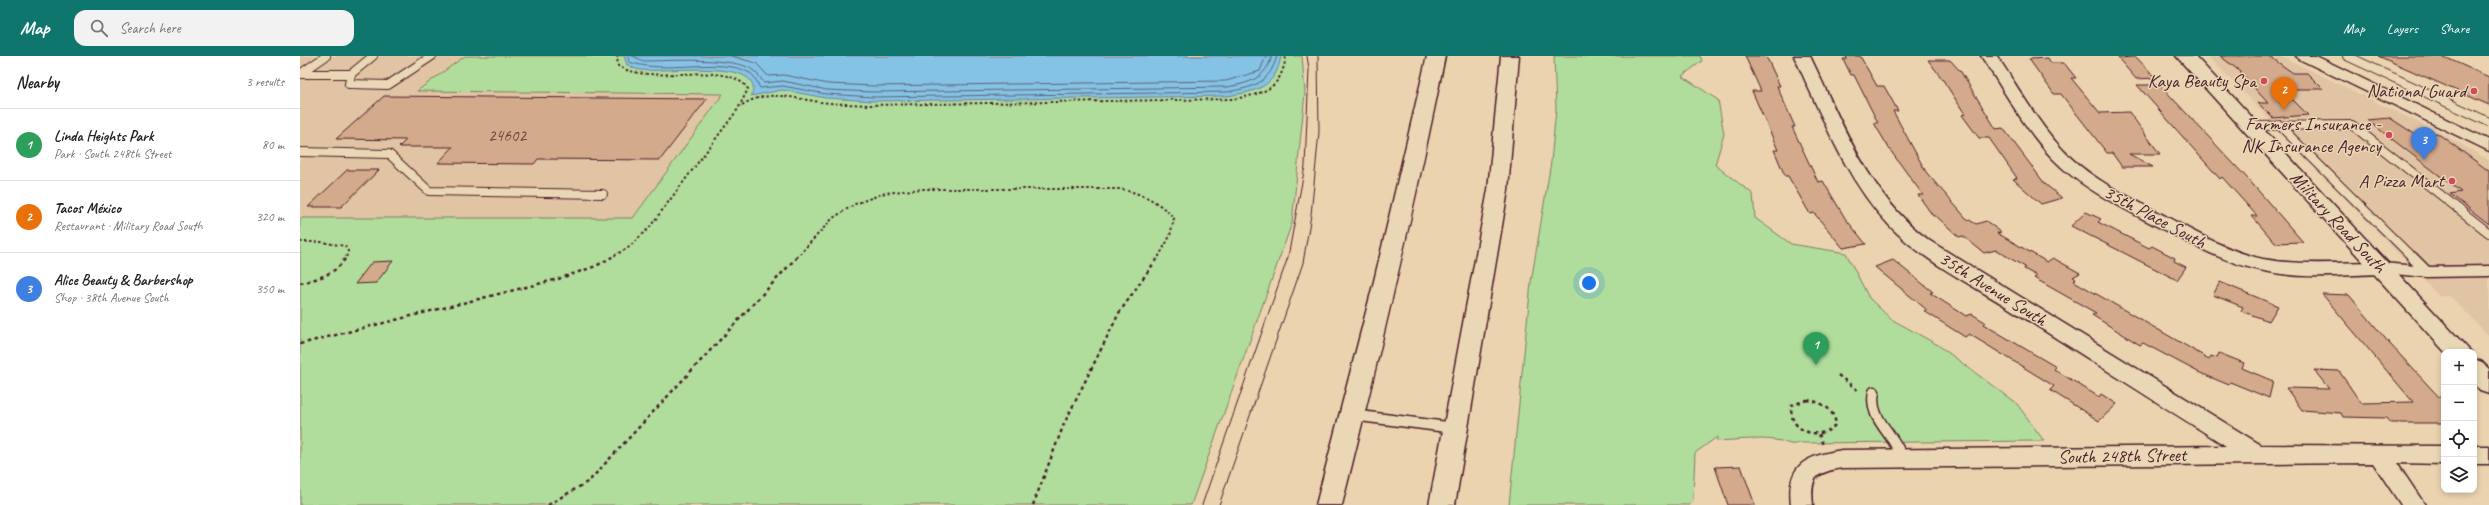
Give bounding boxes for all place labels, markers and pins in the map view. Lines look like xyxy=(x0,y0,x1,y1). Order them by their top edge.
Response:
place label: Kaya Beauty Spa xyxy=(2148,69,2258,93)
marker: Kaya Beauty Spa xyxy=(2259,76,2269,86)
pin: 2 xyxy=(2271,77,2297,110)
place label: National Guard xyxy=(2367,79,2470,103)
marker: National Guard xyxy=(2469,86,2479,96)
place label: Farmers Insurance - NK Insurance Agency xyxy=(2242,112,2383,158)
pin: 3 xyxy=(2411,127,2437,160)
marker: Farmers Insurance - NK Insurance Agency xyxy=(2384,130,2394,140)
place label: A Pizza Mart xyxy=(2359,169,2446,193)
marker: A Pizza Mart xyxy=(2447,176,2457,186)
pin: 1 xyxy=(1803,332,1829,365)

